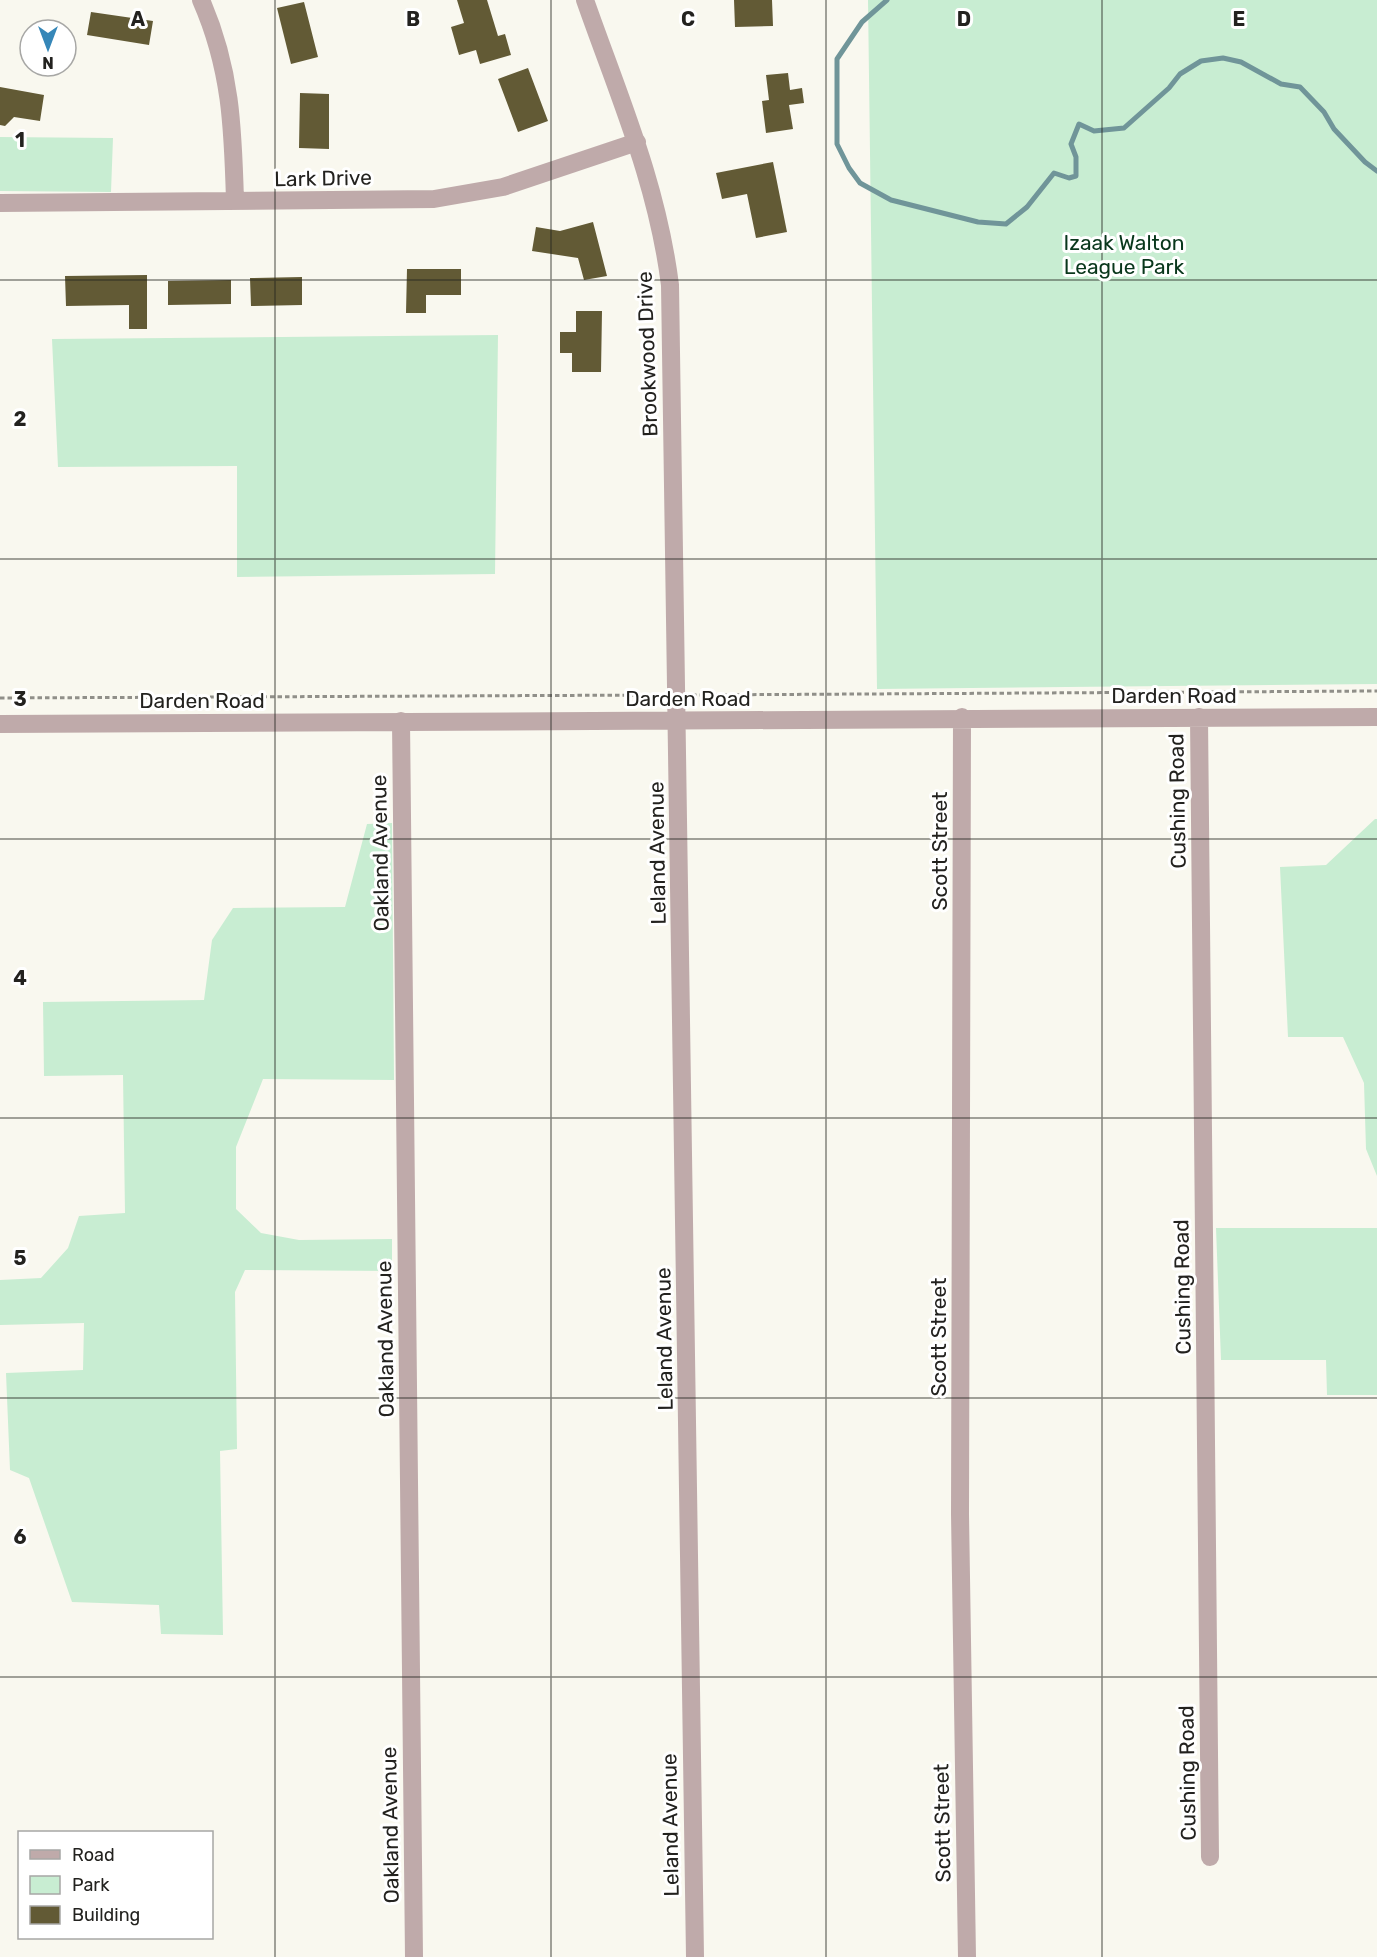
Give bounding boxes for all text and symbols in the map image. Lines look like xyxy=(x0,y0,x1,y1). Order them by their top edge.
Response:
text: A xyxy=(131,7,146,31)
text: B xyxy=(406,7,420,31)
text: C xyxy=(681,7,695,31)
text: D xyxy=(957,7,971,31)
text: E xyxy=(1233,7,1245,31)
north arrow xyxy=(18,18,78,78)
text: N xyxy=(42,53,54,72)
text: 1 xyxy=(15,128,25,152)
street label: Lark Drive xyxy=(274,165,372,191)
park label: Izaak Walton League Park xyxy=(1063,230,1185,279)
street label: Brookwood Drive xyxy=(632,271,662,437)
text: 2 xyxy=(14,407,27,431)
street label: Darden Road xyxy=(1111,683,1237,708)
street label: Darden Road xyxy=(625,686,751,711)
text: 3 xyxy=(13,687,27,711)
street label: Darden Road xyxy=(139,688,265,713)
street label: Cushing Road xyxy=(1163,733,1191,869)
street label: Oakland Avenue xyxy=(366,774,394,932)
street label: Leland Avenue xyxy=(643,781,671,925)
street label: Scott Street xyxy=(927,792,952,910)
text: 4 xyxy=(13,966,27,990)
street label: Cushing Road xyxy=(1168,1219,1196,1355)
text: 5 xyxy=(14,1246,27,1270)
street label: Oakland Avenue xyxy=(371,1260,399,1418)
street label: Leland Avenue xyxy=(650,1267,678,1411)
street label: Scott Street xyxy=(926,1278,951,1396)
text: 6 xyxy=(13,1525,27,1549)
street label: Cushing Road xyxy=(1173,1705,1201,1841)
street label: Oakland Avenue xyxy=(376,1746,404,1904)
street label: Leland Avenue xyxy=(656,1753,684,1897)
street label: Scott Street xyxy=(928,1763,956,1883)
legend xyxy=(18,1831,213,1939)
text: Road xyxy=(72,1844,115,1866)
text: Park xyxy=(72,1874,110,1896)
text: Building xyxy=(72,1904,140,1926)

